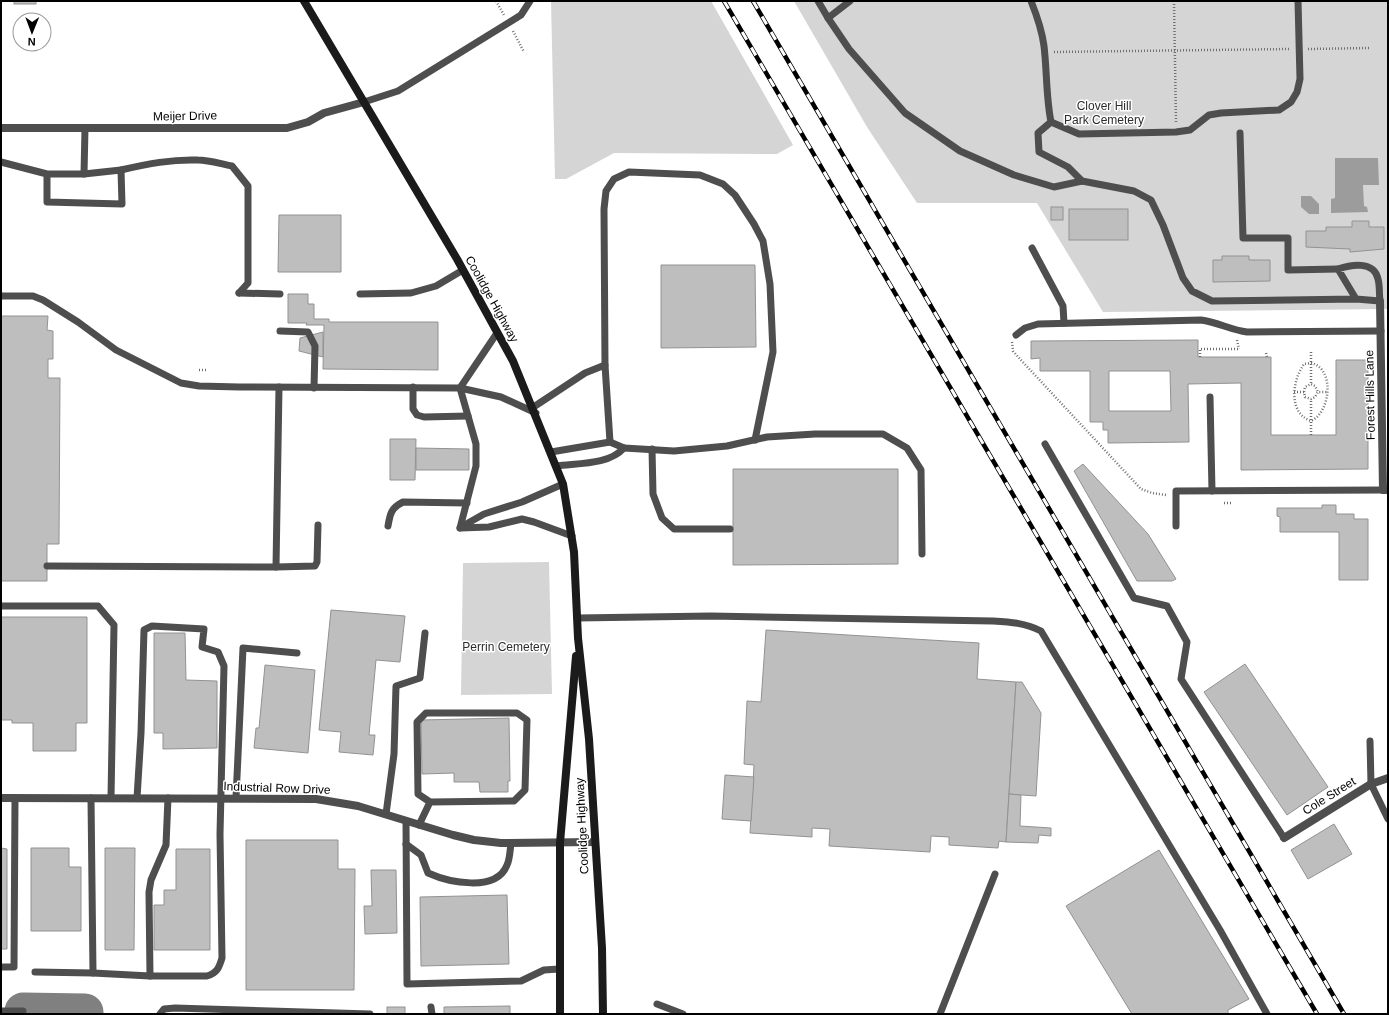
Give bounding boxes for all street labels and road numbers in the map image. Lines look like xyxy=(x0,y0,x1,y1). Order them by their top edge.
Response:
street label: Meijer Drive xyxy=(153,108,217,124)
street label: Coolidge Highway xyxy=(462,253,522,345)
street label: Forest Hills Lane xyxy=(1362,350,1378,440)
street label: Cole Street xyxy=(1300,774,1359,818)
street label: Coolidge Highway xyxy=(572,777,592,875)
street label: Industrial Row Drive xyxy=(223,779,331,797)

